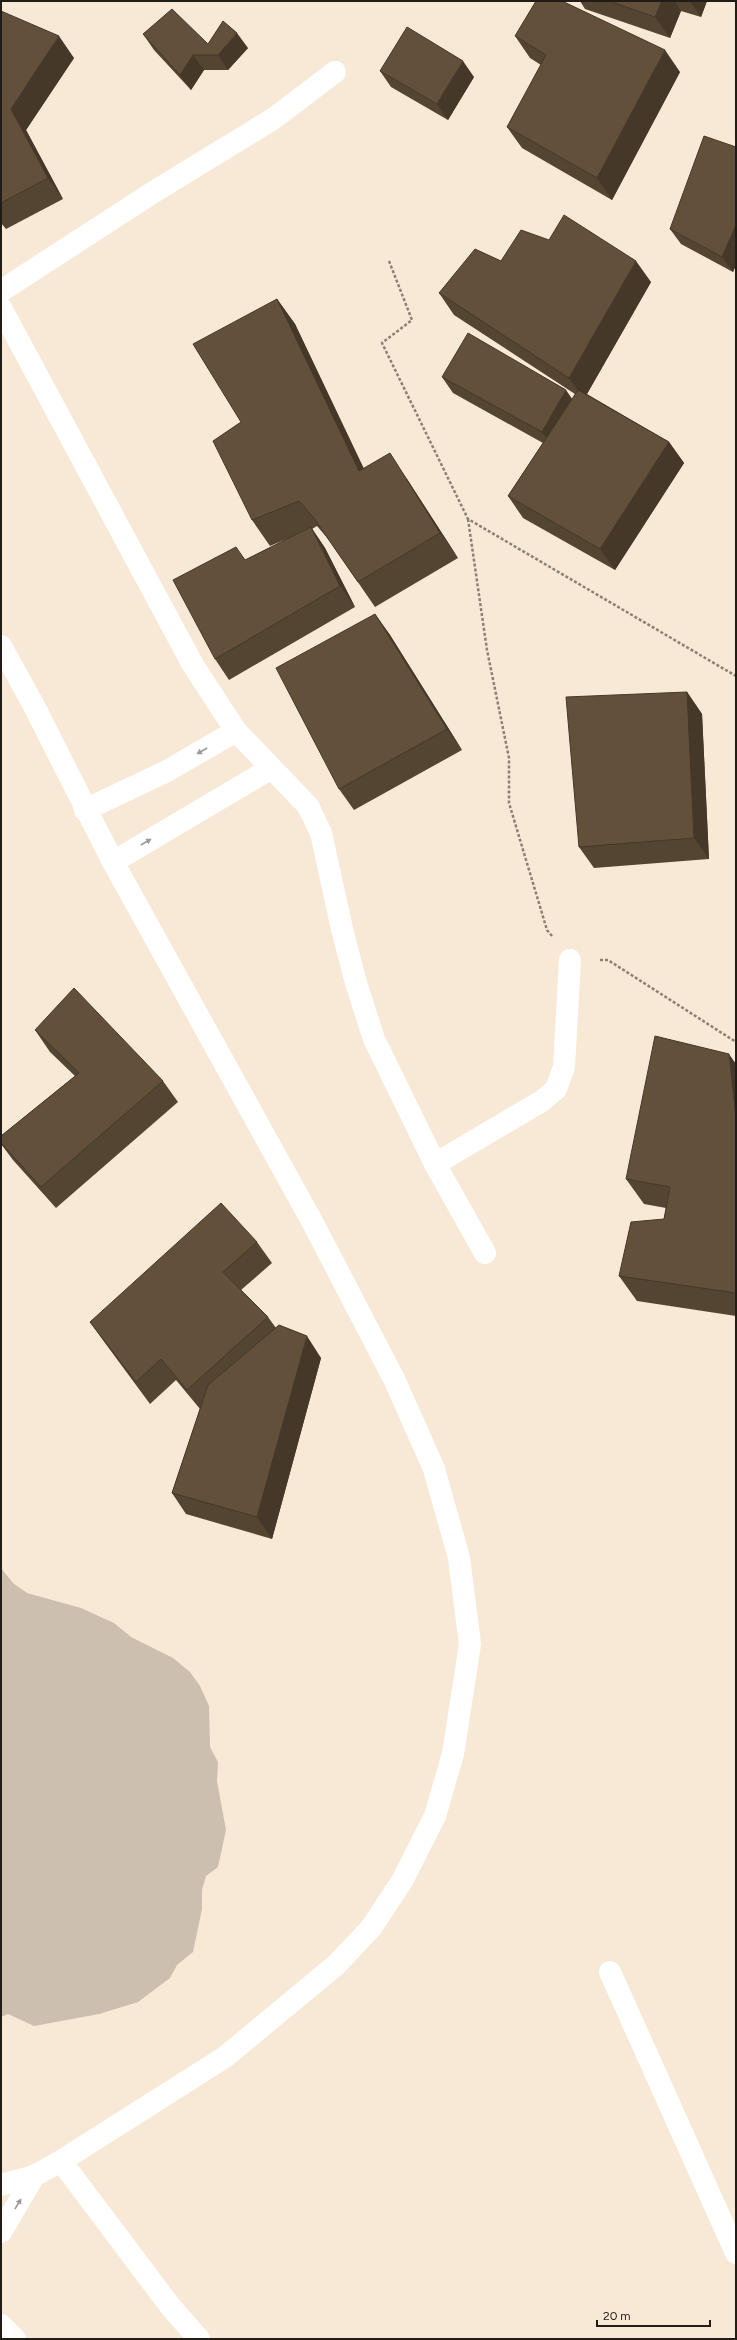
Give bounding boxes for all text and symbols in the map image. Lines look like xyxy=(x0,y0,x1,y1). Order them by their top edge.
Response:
one-way arrow xyxy=(196,747,208,754)
one-way arrow xyxy=(140,839,152,846)
one-way arrow xyxy=(14,2198,21,2210)
scale bar xyxy=(597,2302,710,2328)
text: 20 m xyxy=(603,2309,631,2323)

